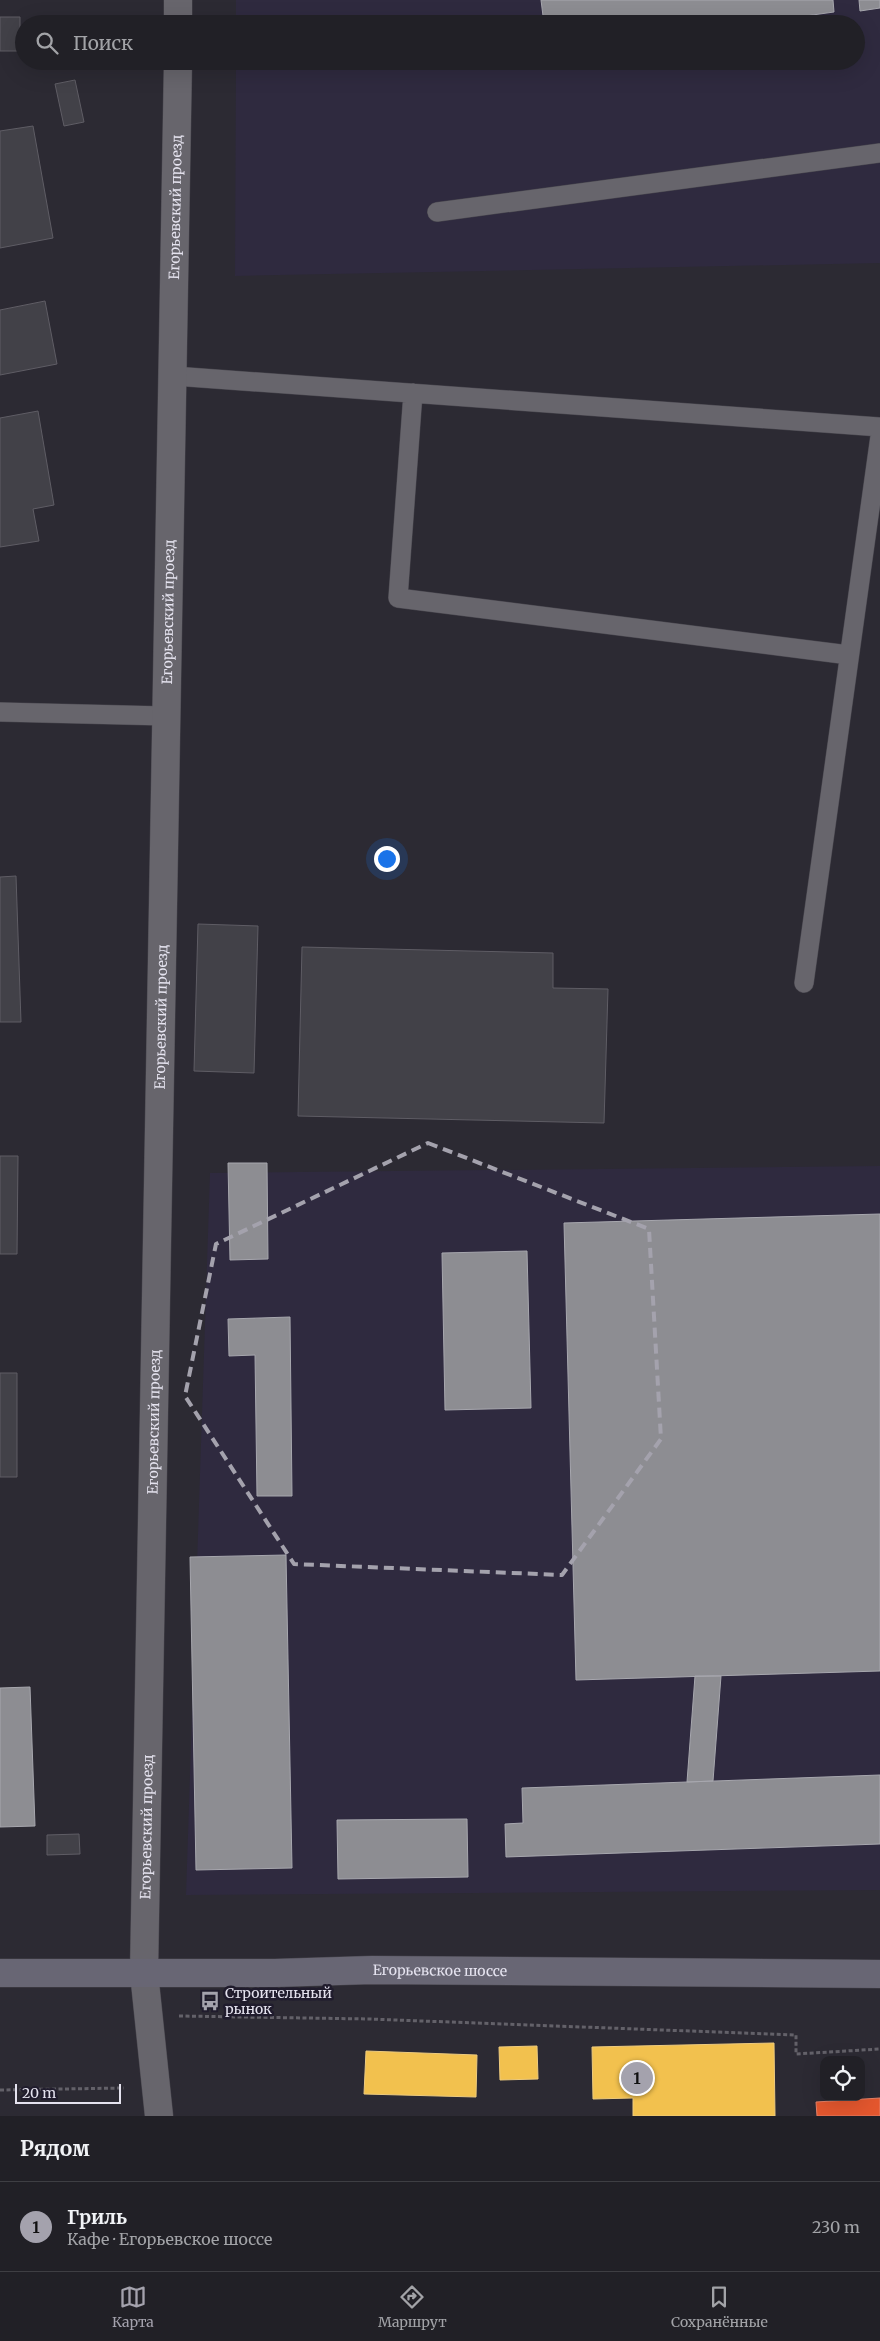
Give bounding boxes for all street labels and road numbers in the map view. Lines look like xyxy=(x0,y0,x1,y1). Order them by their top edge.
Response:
street label: Егорьевский проезд xyxy=(165,134,186,280)
street label: Егорьевский проезд xyxy=(158,539,178,685)
street label: Егорьевский проезд xyxy=(151,944,171,1090)
street label: Егорьевский проезд xyxy=(144,1349,164,1495)
street label: Егорьевский проезд xyxy=(136,1754,157,1899)
street label: Егорьевское шоссе xyxy=(373,1961,507,1980)

